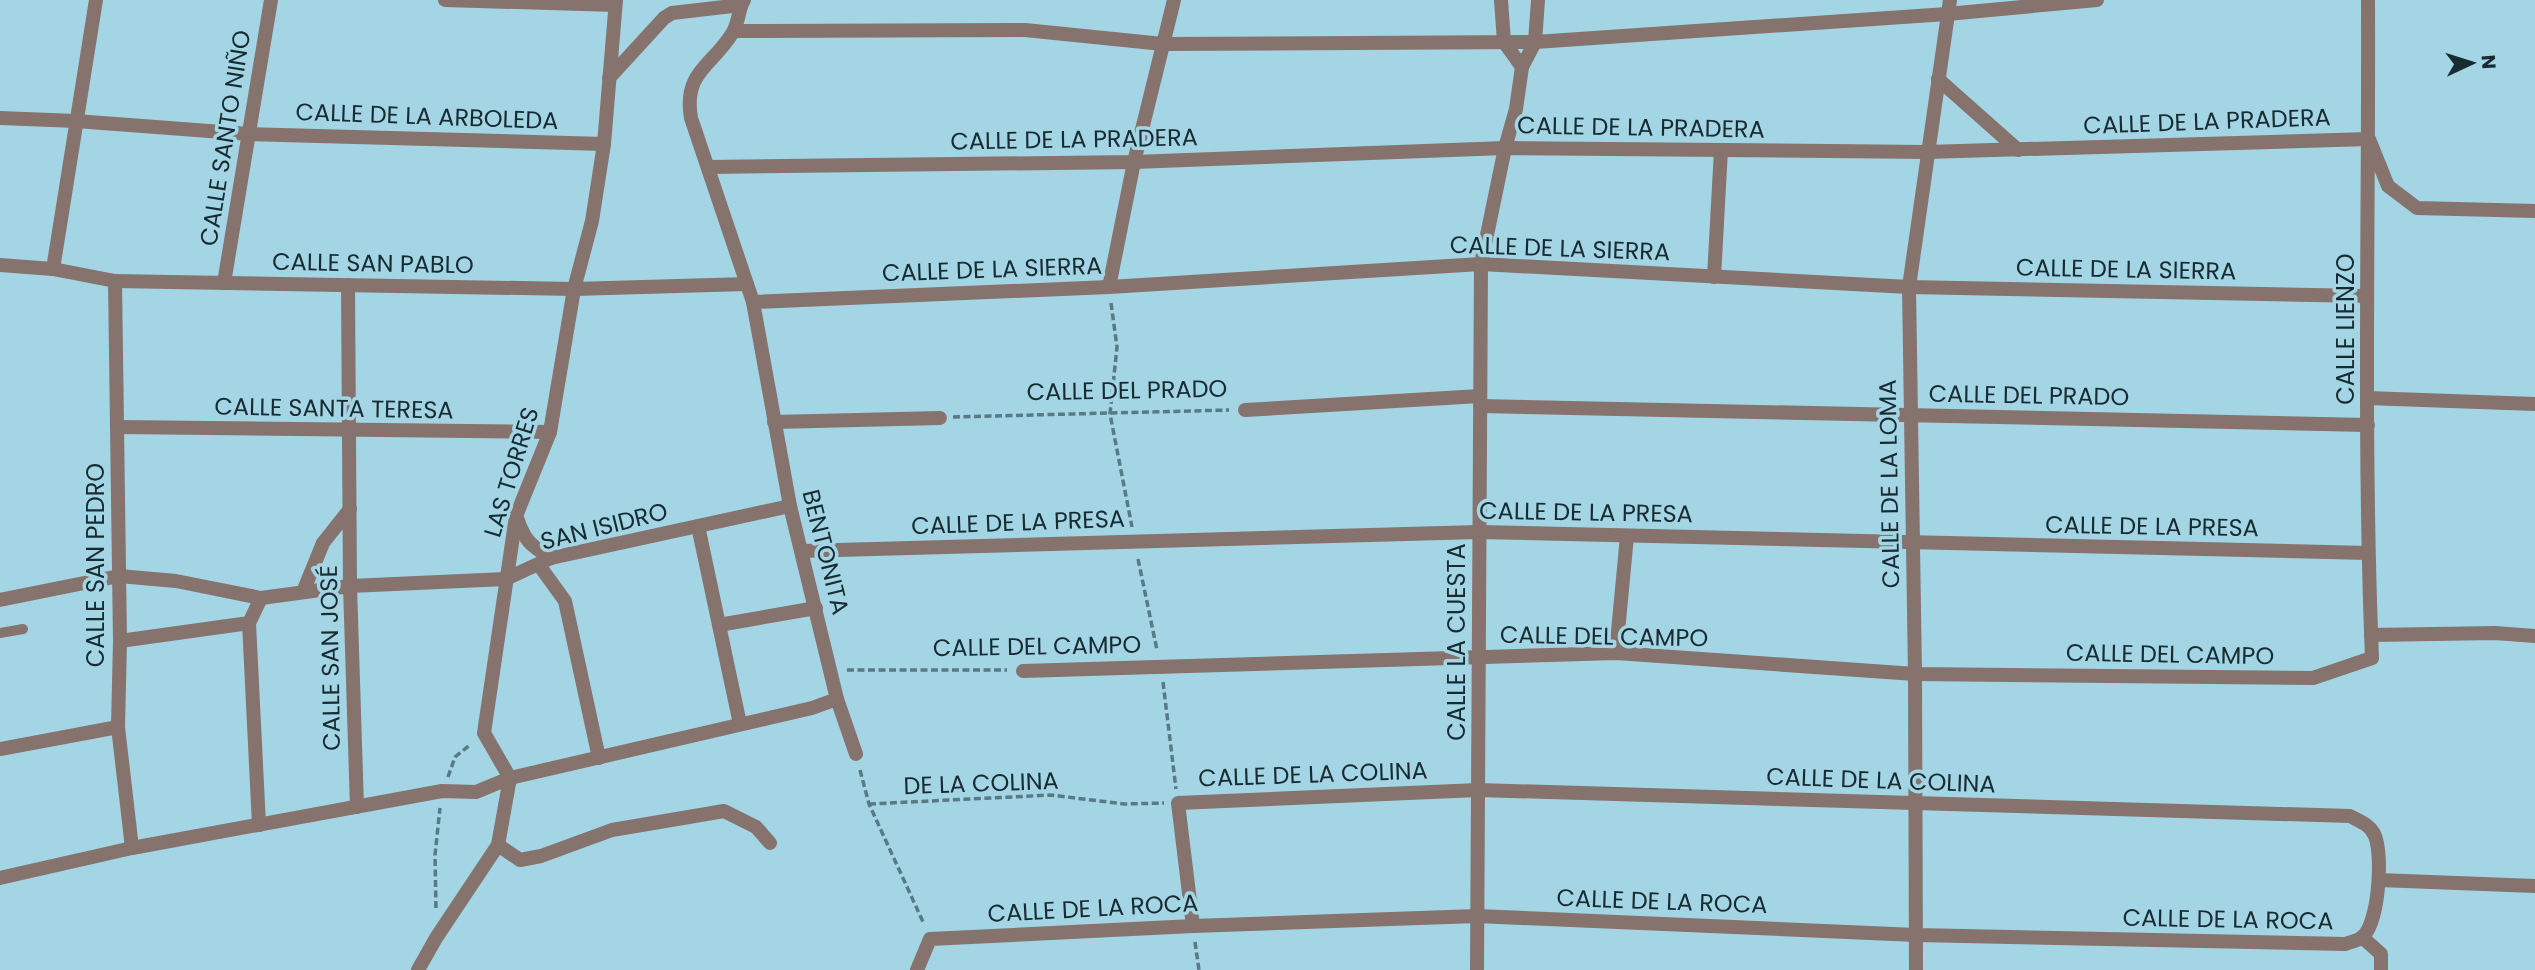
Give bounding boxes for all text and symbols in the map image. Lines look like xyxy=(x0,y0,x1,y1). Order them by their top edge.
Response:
street label: CALLE SANTO NIÑO xyxy=(192,28,258,248)
north arrow xyxy=(2437,28,2507,98)
text: N xyxy=(2474,54,2502,70)
street label: CALLE DE LA ARBOLEDA xyxy=(295,95,559,137)
street label: CALLE DE LA PRADERA xyxy=(2083,100,2331,142)
street label: CALLE DE LA PRADERA xyxy=(1517,108,1765,146)
street label: CALLE DE LA PRADERA xyxy=(950,120,1198,158)
street label: CALLE DE LA SIERRA xyxy=(1449,228,1671,268)
street label: CALLE SAN PABLO xyxy=(272,245,474,281)
street label: CALLE DE LA SIERRA xyxy=(881,249,1103,289)
street label: CALLE DE LA SIERRA xyxy=(2015,251,2237,287)
street label: CALLE LIENZO xyxy=(2329,253,2362,405)
street label: CALLE DEL PRADO xyxy=(1026,372,1228,408)
street label: CALLE DEL PRADO xyxy=(1928,377,2130,413)
street label: CALLE DE LA LOMA xyxy=(1871,379,1907,589)
street label: CALLE SANTA TERESA xyxy=(214,389,454,427)
street label: LAS TORRES xyxy=(476,403,546,541)
street label: CALLE SAN PEDRO xyxy=(79,463,112,667)
street label: BENTONITA xyxy=(795,486,857,618)
street label: SAN ISIDRO xyxy=(537,494,671,558)
street label: CALLE DE LA PRESA xyxy=(1479,494,1693,530)
street label: CALLE DE LA PRESA xyxy=(911,502,1125,542)
street label: CALLE DE LA PRESA xyxy=(2045,508,2259,544)
street label: CALLE LA CUESTA xyxy=(1440,543,1473,741)
street label: CALLE SAN JOSÉ xyxy=(312,565,348,751)
street label: CALLE DEL CAMPO xyxy=(1500,618,1708,654)
street label: CALLE DEL CAMPO xyxy=(933,628,1141,664)
street label: CALLE DEL CAMPO xyxy=(2066,636,2274,672)
street label: CALLE DE LA COLINA xyxy=(1198,754,1428,794)
street label: CALLE DE LA COLINA xyxy=(1766,760,1996,800)
street label: DE LA COLINA xyxy=(903,764,1059,802)
street label: CALLE DE LA ROCA xyxy=(1556,881,1768,921)
street label: CALLE DE LA ROCA xyxy=(987,886,1199,930)
street label: CALLE DE LA ROCA xyxy=(2122,901,2334,937)

